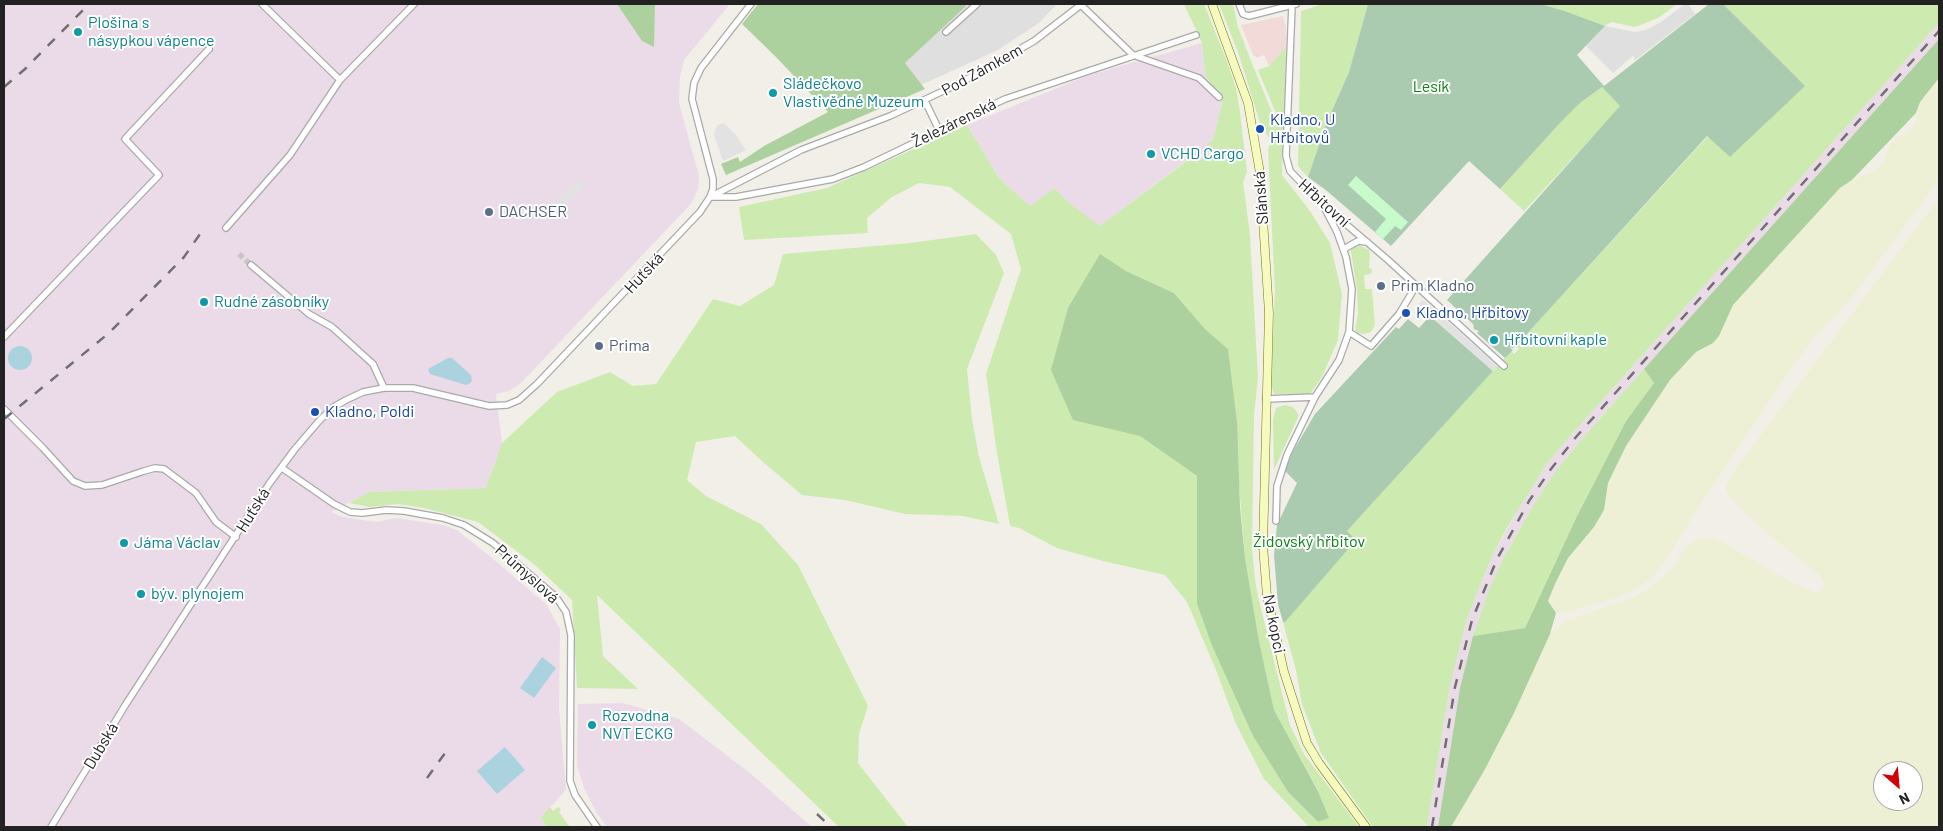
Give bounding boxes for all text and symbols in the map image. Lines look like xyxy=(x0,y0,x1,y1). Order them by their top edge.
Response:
place label: Plošina s násypkou vápence xyxy=(88,13,215,51)
marker: Plošina s násypkou vápence xyxy=(72,26,84,38)
street label: Pod Zámkem xyxy=(938,40,1026,100)
place label: Sládečkovo Vlastivědné Muzeum xyxy=(783,74,924,112)
park label: Lesík xyxy=(1413,77,1449,97)
marker: Sládečkovo Vlastivědné Muzeum xyxy=(767,87,779,99)
street label: Železárenská xyxy=(909,94,999,152)
place label: Kladno, U Hřbitovů xyxy=(1270,110,1335,148)
marker: Kladno, U Hřbitovů xyxy=(1254,123,1266,135)
place label: VCHD Cargo xyxy=(1161,144,1244,164)
marker: VCHD Cargo xyxy=(1145,148,1157,160)
street label: Slánská xyxy=(1250,171,1272,225)
street label: Hřbitovní xyxy=(1294,175,1354,231)
place label: DACHSER xyxy=(499,202,567,222)
marker: DACHSER xyxy=(483,206,495,218)
street label: Huťská xyxy=(620,249,668,297)
place label: Prim Kladno xyxy=(1391,276,1474,296)
marker: Prim Kladno xyxy=(1375,280,1387,292)
place label: Rudné zásobníky xyxy=(214,292,329,312)
marker: Rudné zásobníky xyxy=(198,296,210,308)
place label: Kladno, Hřbitovy xyxy=(1416,303,1529,323)
marker: Kladno, Hřbitovy xyxy=(1400,307,1412,319)
place label: Hřbitovní kaple xyxy=(1504,330,1607,350)
marker: Hřbitovní kaple xyxy=(1488,334,1500,346)
place label: Prima xyxy=(609,336,650,356)
marker: Prima xyxy=(593,340,605,352)
place label: Kladno, Poldi xyxy=(325,402,414,422)
marker: Kladno, Poldi xyxy=(309,406,321,418)
street label: Huťská xyxy=(232,484,274,536)
park label: Židovský hřbitov xyxy=(1253,532,1365,552)
place label: Jáma Václav xyxy=(134,533,220,553)
marker: Jáma Václav xyxy=(118,537,130,549)
street label: Průmyslová xyxy=(491,540,563,608)
place label: býv. plynojem xyxy=(151,584,244,604)
marker: býv. plynojem xyxy=(135,588,147,600)
street label: Na kopci xyxy=(1259,593,1289,655)
place label: Rozvodna NVT ECKG xyxy=(602,706,673,744)
street label: Dubská xyxy=(80,719,122,773)
marker: Rozvodna NVT ECKG xyxy=(586,719,598,731)
north arrow xyxy=(1873,761,1923,811)
text: N xyxy=(1897,789,1913,809)

